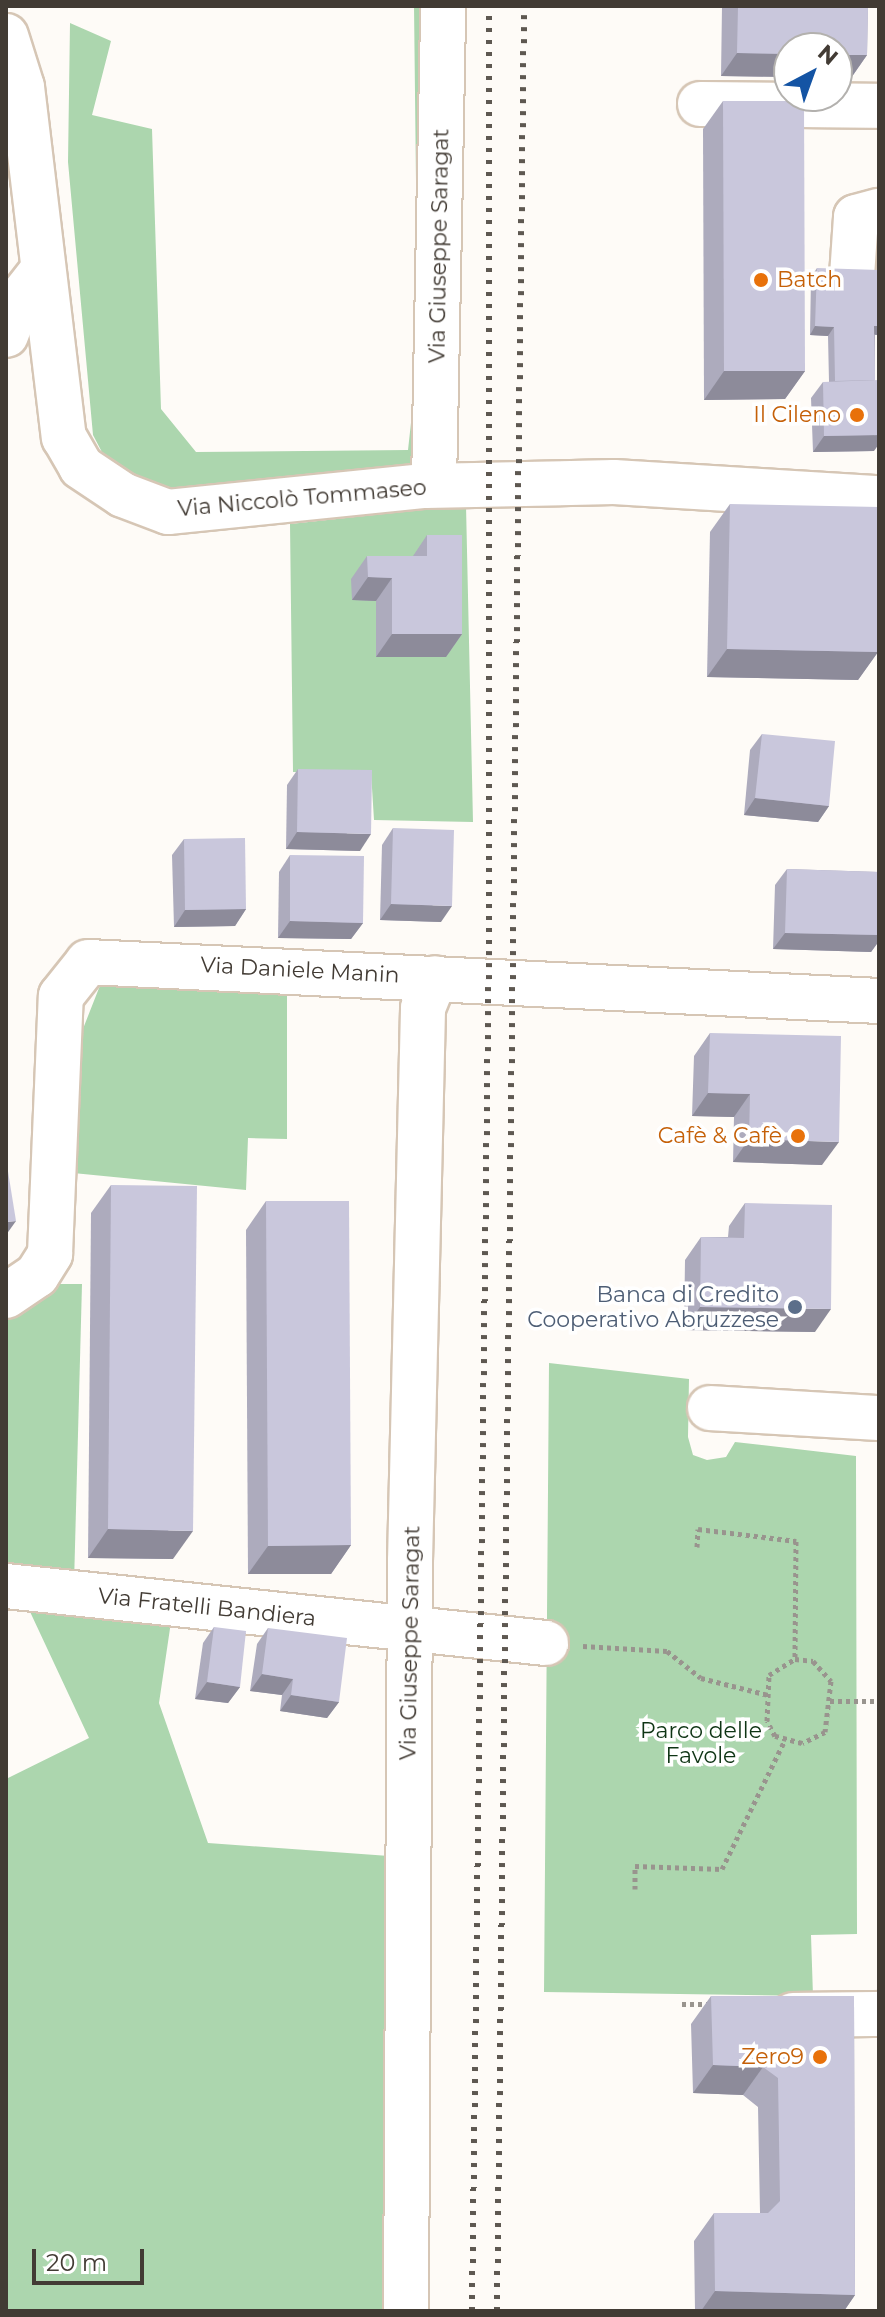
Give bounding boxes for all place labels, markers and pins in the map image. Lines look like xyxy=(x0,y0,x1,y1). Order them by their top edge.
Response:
place label: Batch xyxy=(777,267,842,293)
marker: Batch xyxy=(752,271,770,289)
place label: Il Cileno xyxy=(753,402,841,428)
marker: Il Cileno xyxy=(848,406,866,424)
place label: Cafè & Cafè xyxy=(658,1123,782,1149)
marker: Cafè & Cafè xyxy=(789,1127,807,1145)
place label: Banca di Credito Cooperativo Abruzzese xyxy=(527,1281,779,1332)
marker: Banca di Credito Cooperativo Abruzzese xyxy=(786,1298,804,1316)
place label: Zero9 xyxy=(741,2044,804,2070)
marker: Zero9 xyxy=(811,2048,829,2066)

